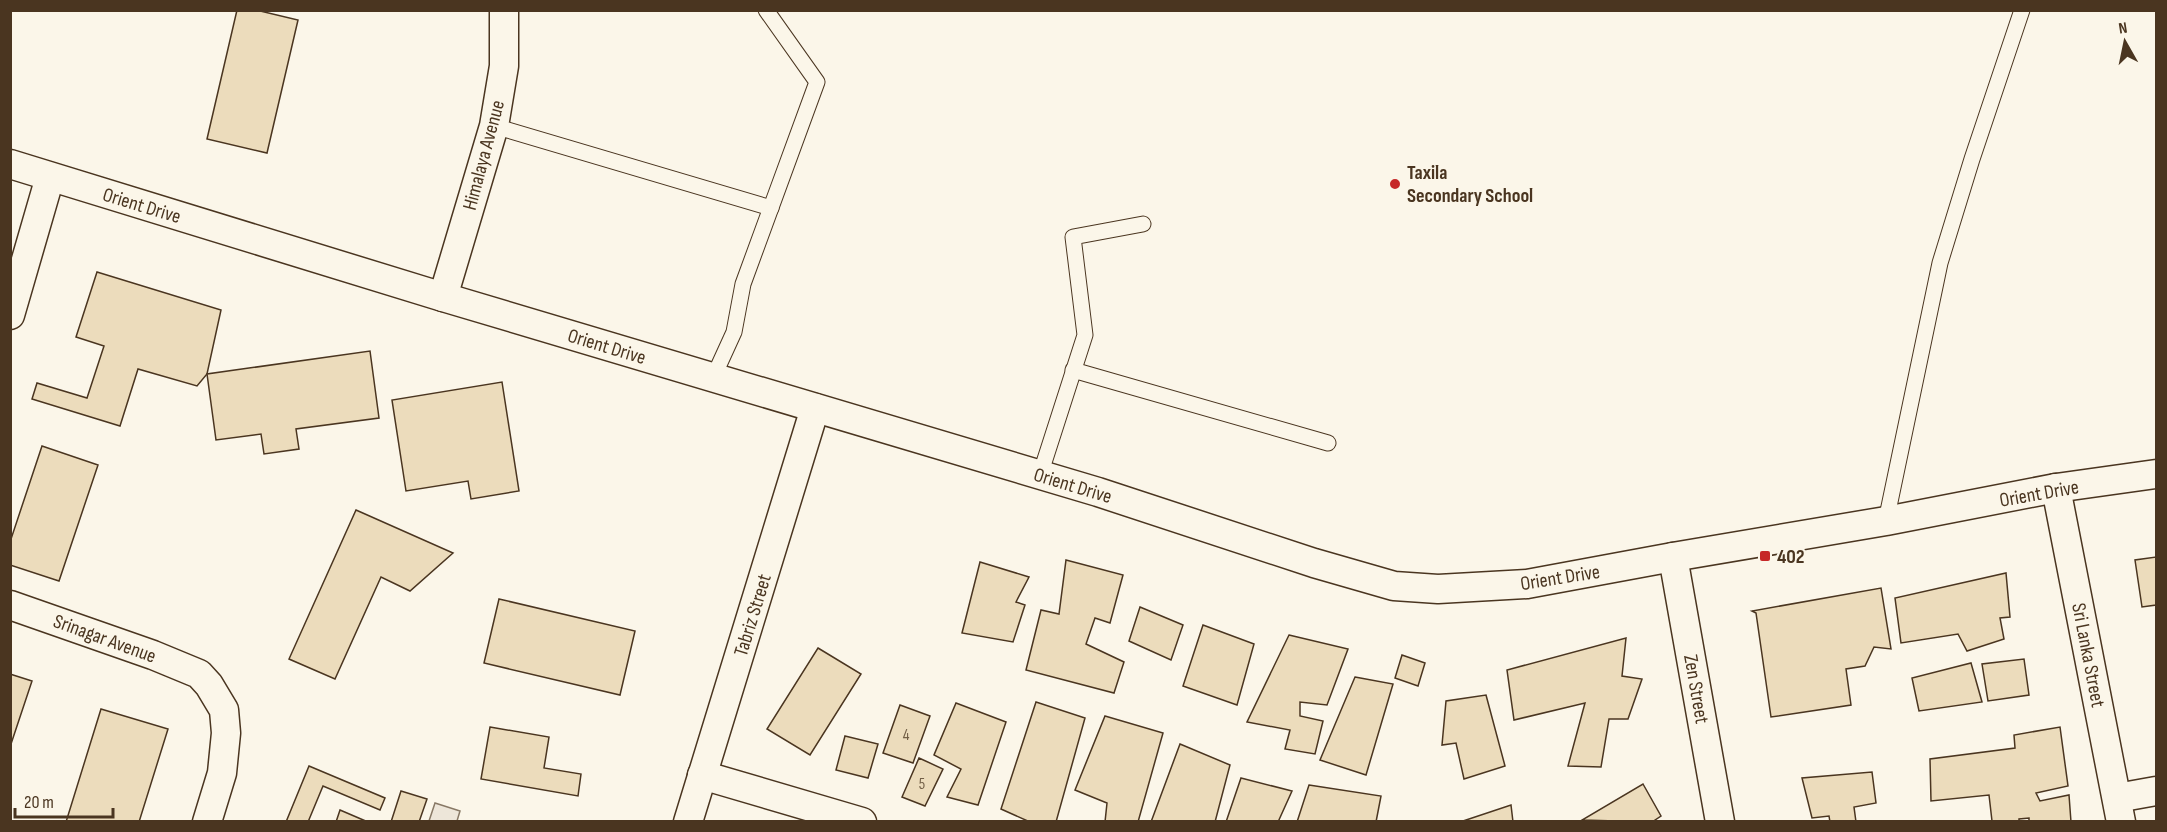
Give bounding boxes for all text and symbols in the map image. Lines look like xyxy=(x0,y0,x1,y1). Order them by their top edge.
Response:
north arrow xyxy=(2095,12,2155,72)
text: N xyxy=(2117,19,2129,39)
street label: Himalaya Avenue xyxy=(458,98,510,213)
place label: Taxila Secondary School xyxy=(1407,161,1533,208)
marker: Taxila Secondary School xyxy=(1388,177,1402,191)
street label: Orient Drive xyxy=(100,183,184,229)
street label: Orient Drive xyxy=(565,324,649,370)
street label: Orient Drive xyxy=(1031,463,1115,509)
street label: Orient Drive xyxy=(1998,475,2081,513)
place label: 402 xyxy=(1777,545,1805,569)
marker: 402 xyxy=(1758,549,1772,563)
street label: Orient Drive xyxy=(1519,560,1602,596)
street label: Tabriz Street xyxy=(729,571,777,659)
street label: Sri Lanka Street xyxy=(2066,601,2110,709)
street label: Srinagar Avenue xyxy=(50,609,159,669)
street label: Zen Street xyxy=(1678,653,1714,726)
house number: 4 xyxy=(903,726,910,745)
house number: 5 xyxy=(919,775,925,794)
scale bar xyxy=(15,781,112,819)
text: 20 m xyxy=(24,792,54,813)

